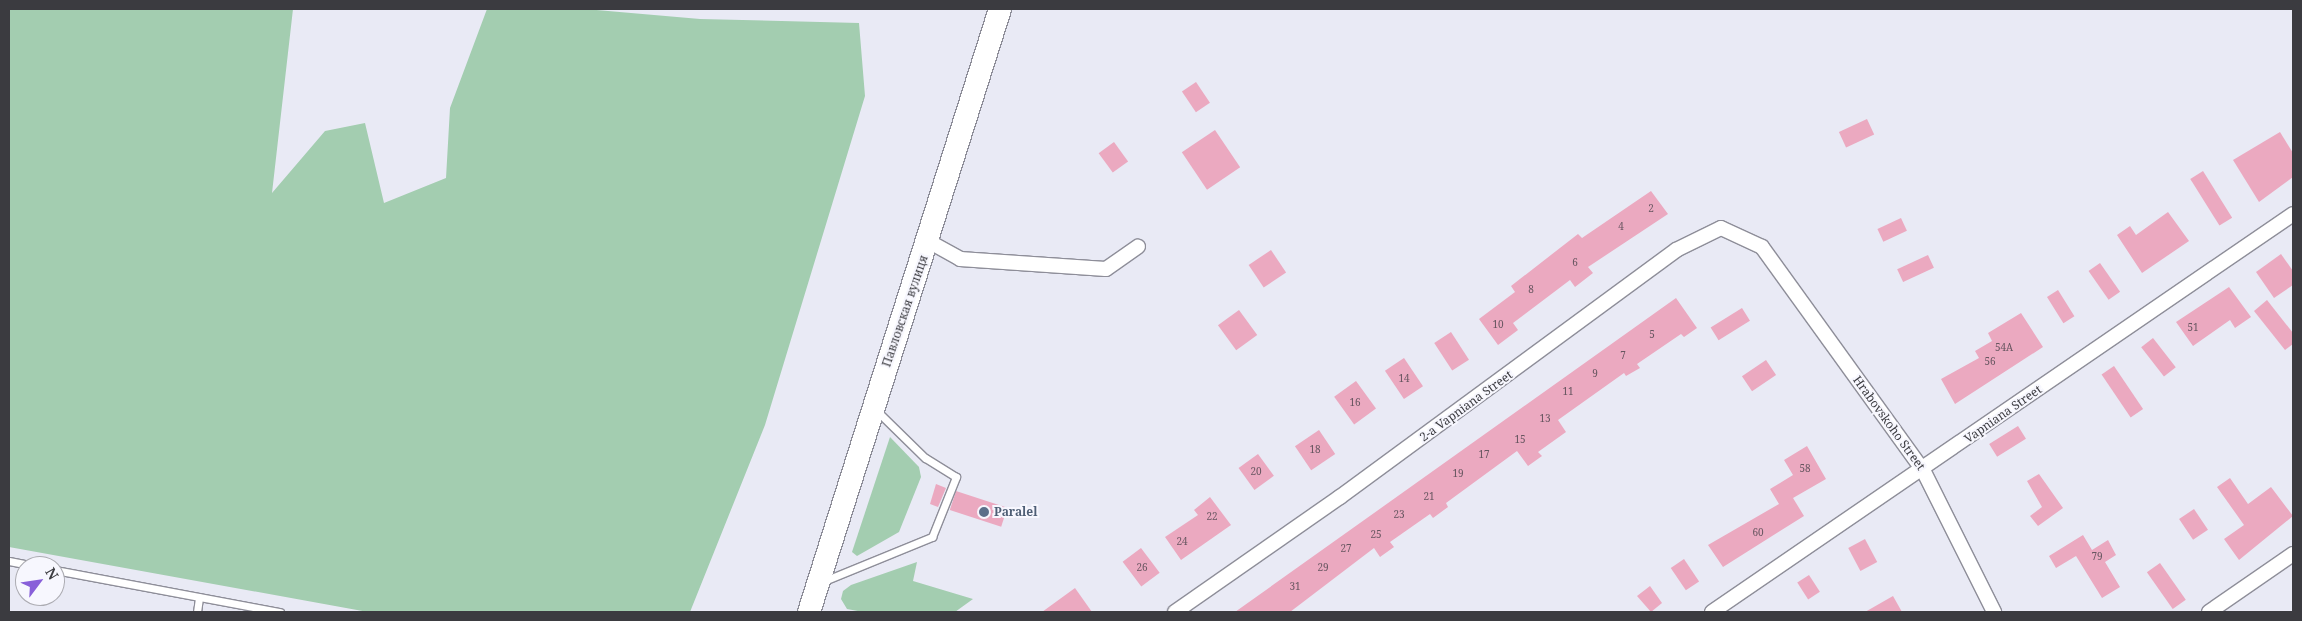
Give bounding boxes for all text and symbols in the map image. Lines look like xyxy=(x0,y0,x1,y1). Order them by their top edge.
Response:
house number: 2 xyxy=(1648,203,1654,215)
house number: 4 xyxy=(1618,221,1624,233)
street label: Павловская вулиця xyxy=(879,253,931,369)
house number: 6 xyxy=(1572,257,1578,269)
house number: 8 xyxy=(1528,284,1534,296)
house number: 10 xyxy=(1492,319,1504,331)
house number: 51 xyxy=(2187,322,2199,334)
house number: 5 xyxy=(1649,329,1655,341)
house number: 54А xyxy=(1995,342,2013,354)
house number: 7 xyxy=(1620,350,1626,362)
house number: 56 xyxy=(1984,356,1996,368)
street label: 2-a Vapniana Street xyxy=(1417,367,1515,445)
house number: 9 xyxy=(1592,368,1598,380)
house number: 14 xyxy=(1398,373,1410,385)
street label: Hrabovskoho Street xyxy=(1850,373,1928,473)
street label: Vapniana Street xyxy=(1962,382,2044,446)
house number: 11 xyxy=(1562,386,1574,398)
house number: 16 xyxy=(1349,397,1361,409)
house number: 13 xyxy=(1539,413,1551,425)
house number: 15 xyxy=(1514,434,1526,446)
house number: 18 xyxy=(1309,444,1321,456)
house number: 17 xyxy=(1478,449,1490,461)
house number: 58 xyxy=(1799,463,1811,475)
house number: 20 xyxy=(1250,466,1262,478)
house number: 19 xyxy=(1452,468,1464,480)
house number: 21 xyxy=(1423,491,1435,503)
place label: Paralel xyxy=(994,505,1037,519)
marker: Paralel xyxy=(978,506,990,518)
house number: 23 xyxy=(1393,509,1405,521)
house number: 22 xyxy=(1206,511,1218,523)
house number: 60 xyxy=(1752,527,1764,539)
house number: 25 xyxy=(1370,529,1382,541)
house number: 24 xyxy=(1176,536,1188,548)
house number: 27 xyxy=(1340,543,1352,555)
house number: 79 xyxy=(2091,551,2103,563)
north arrow xyxy=(15,556,65,606)
house number: 26 xyxy=(1136,562,1148,574)
house number: 29 xyxy=(1317,562,1329,574)
text: N xyxy=(41,564,63,583)
house number: 31 xyxy=(1289,581,1301,593)

